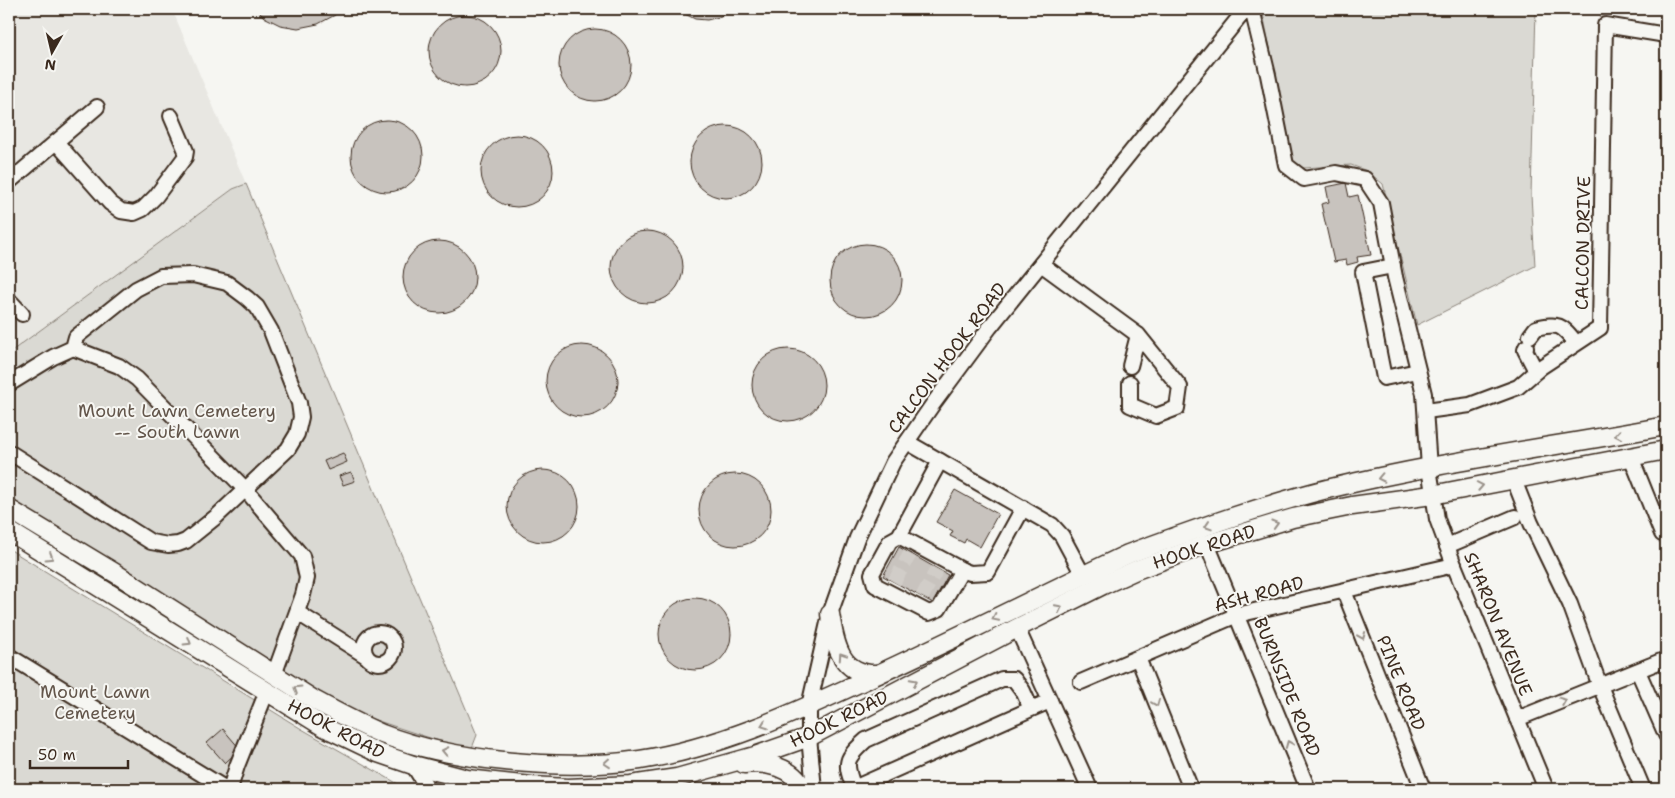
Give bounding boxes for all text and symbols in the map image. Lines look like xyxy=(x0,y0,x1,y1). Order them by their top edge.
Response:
north arrow xyxy=(28,28,78,78)
text: N xyxy=(43,55,57,75)
street label: CALCON DRIVE xyxy=(1570,176,1596,310)
street label: CALCON HOOK ROAD xyxy=(882,278,1012,438)
park label: Mount Lawn Cemetery -- South Lawn xyxy=(78,399,276,444)
one-way arrow xyxy=(1614,429,1623,439)
one-way arrow xyxy=(1377,472,1386,483)
one-way arrow xyxy=(1476,481,1484,492)
street label: HOOK ROAD xyxy=(1149,519,1259,575)
one-way arrow xyxy=(1270,519,1278,529)
one-way arrow xyxy=(1204,520,1213,530)
street label: SHARON AVENUE xyxy=(1458,549,1538,699)
one-way arrow xyxy=(45,550,54,560)
street label: ASH ROAD xyxy=(1211,570,1307,617)
one-way arrow xyxy=(1053,604,1062,614)
one-way arrow xyxy=(991,612,1000,623)
street label: BURNSIDE ROAD xyxy=(1248,614,1326,760)
one-way arrow xyxy=(1356,631,1366,640)
street label: PINE ROAD xyxy=(1371,632,1431,734)
one-way arrow xyxy=(183,636,192,646)
one-way arrow xyxy=(839,652,848,662)
one-way arrow xyxy=(909,678,918,688)
park label: Mount Lawn Cemetery xyxy=(40,680,150,725)
one-way arrow xyxy=(293,685,302,695)
street label: HOOK ROAD xyxy=(786,685,892,753)
street label: HOOK ROAD xyxy=(283,693,389,765)
one-way arrow xyxy=(1558,697,1566,707)
one-way arrow xyxy=(1150,698,1160,707)
one-way arrow xyxy=(760,719,769,729)
scale bar xyxy=(30,738,128,770)
one-way arrow xyxy=(1285,740,1296,749)
text: 50 m xyxy=(38,745,76,765)
one-way arrow xyxy=(441,746,450,757)
one-way arrow xyxy=(603,757,611,768)

